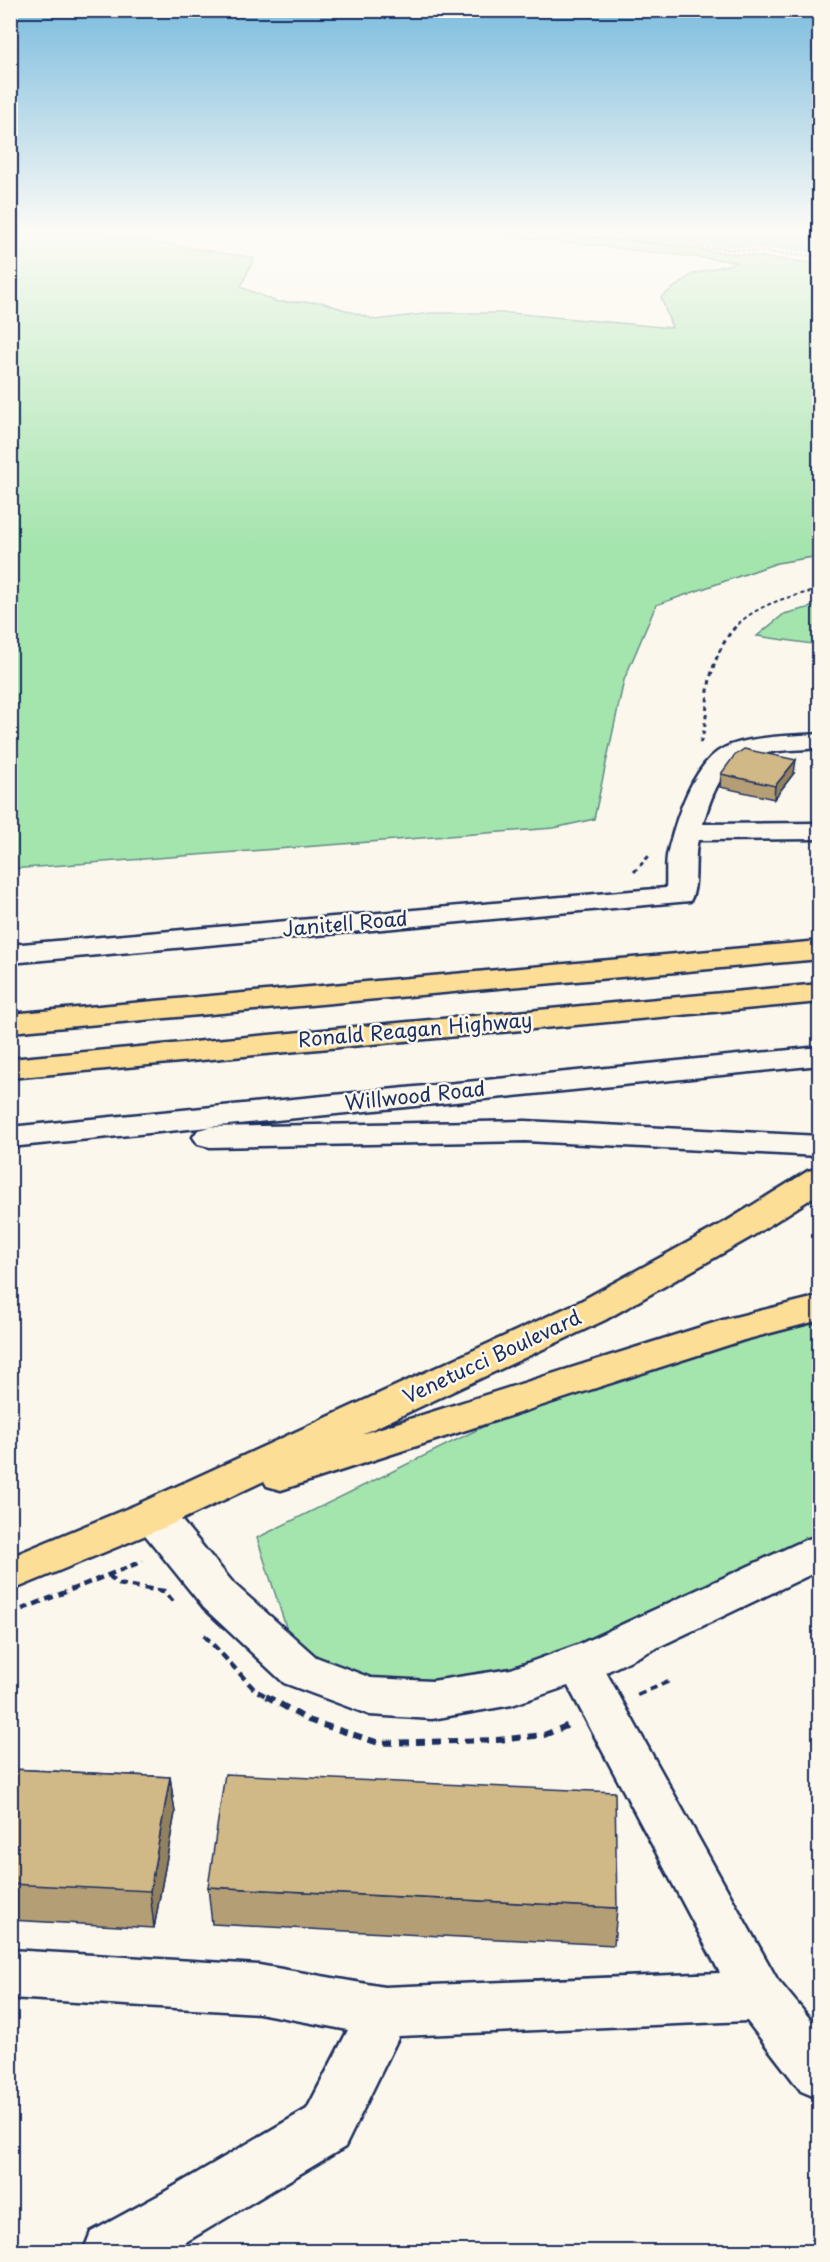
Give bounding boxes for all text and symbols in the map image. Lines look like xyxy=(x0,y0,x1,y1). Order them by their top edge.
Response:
street label: Janitell Road xyxy=(281,903,409,943)
street label: Ronald Reagan Highway xyxy=(297,1004,533,1054)
street label: Willwood Road xyxy=(343,1073,487,1117)
street label: Venetucci Boulevard xyxy=(397,1302,586,1411)

